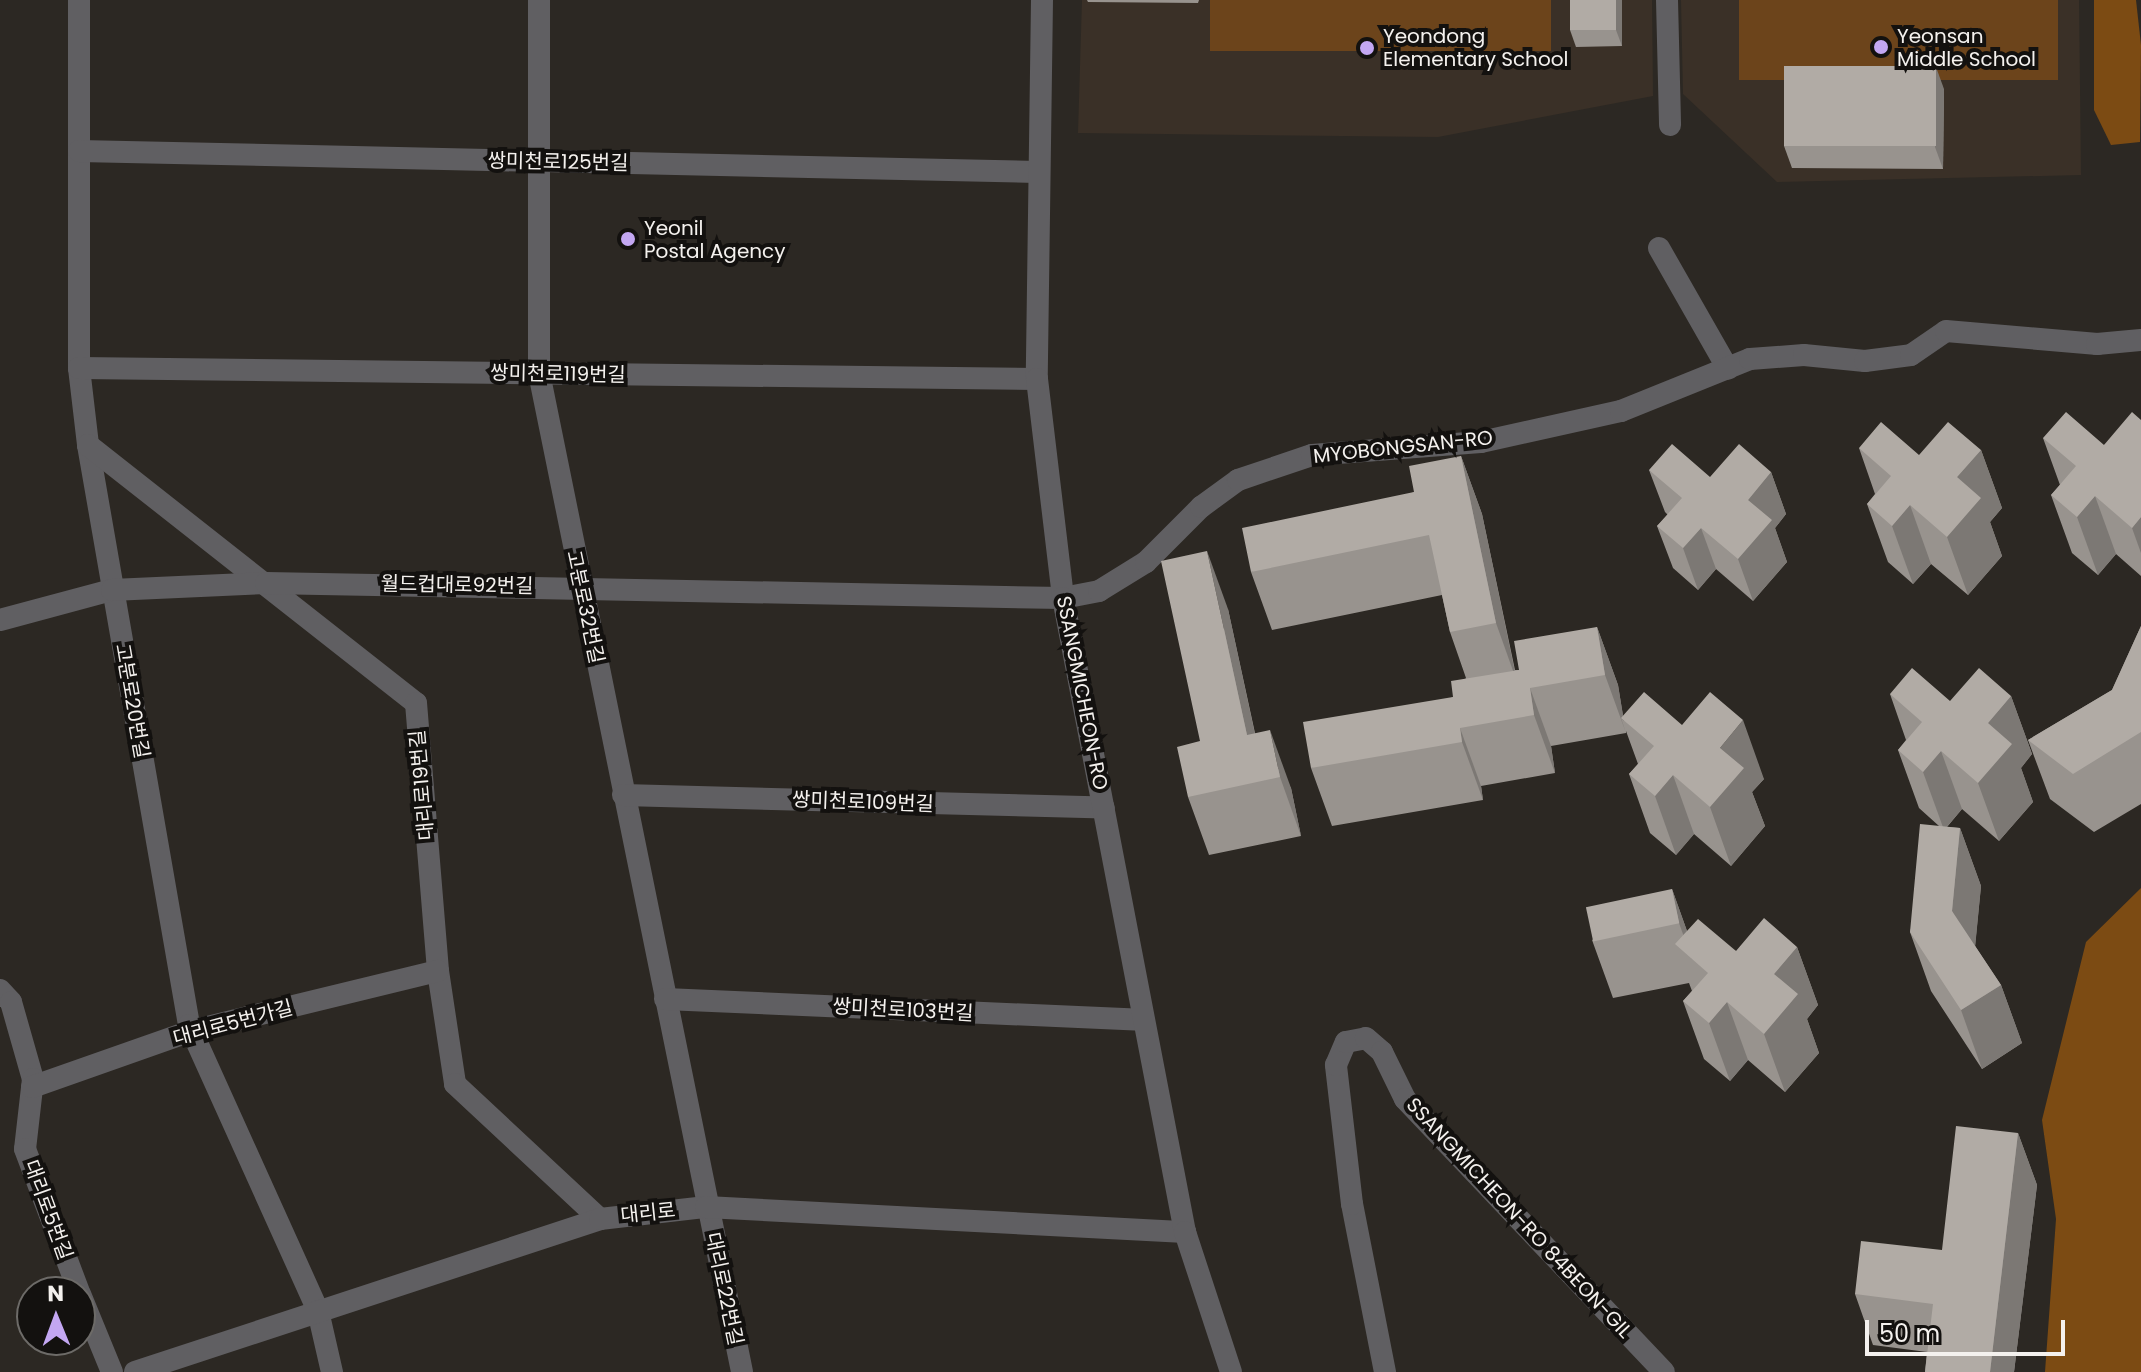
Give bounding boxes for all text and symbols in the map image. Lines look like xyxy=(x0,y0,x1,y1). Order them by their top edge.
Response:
place label: Yeondong Elementary School xyxy=(1383,24,1568,71)
place label: Yeonsan Middle School xyxy=(1897,24,2036,71)
marker: Yeonsan Middle School xyxy=(1872,38,1890,56)
marker: Yeondong Elementary School xyxy=(1358,39,1376,57)
street label: 쌍미천로125번길 xyxy=(487,149,629,175)
place label: Yeonil Postal Agency xyxy=(644,216,785,263)
marker: Yeonil Postal Agency xyxy=(619,230,637,248)
street label: 쌍미천로119번길 xyxy=(490,361,626,387)
street label: MYOBONGSAN-RO xyxy=(1312,426,1494,468)
street label: 고분로32번길 xyxy=(561,548,609,666)
street label: 월드컵대로92번길 xyxy=(380,572,534,598)
street label: SSANGMICHEON-RO xyxy=(1051,594,1113,792)
street label: 고분로20번길 xyxy=(110,642,154,760)
street label: 대리로19번길 xyxy=(405,729,439,841)
street label: 쌍미천로109번길 xyxy=(792,788,934,816)
street label: 쌍미천로103번길 xyxy=(832,994,974,1026)
street label: 대리로5번가길 xyxy=(171,995,295,1051)
street label: SSANGMICHEON-RO 84BEON-GIL xyxy=(1401,1093,1637,1343)
street label: 대리로5번길 xyxy=(19,1157,77,1263)
street label: 대리로 xyxy=(619,1198,677,1228)
street label: 대리로22번길 xyxy=(700,1230,748,1348)
north arrow xyxy=(16,1276,96,1356)
text: N xyxy=(47,1278,64,1309)
scale bar xyxy=(1869,1304,2069,1354)
text: 50 m xyxy=(1879,1317,1940,1350)

